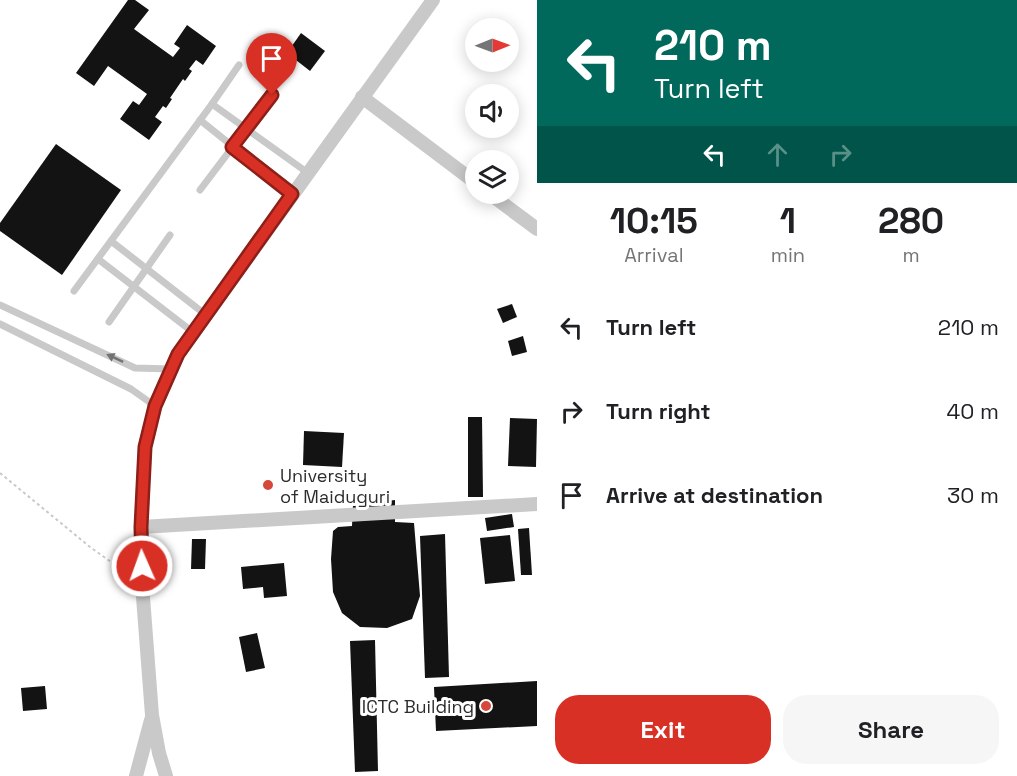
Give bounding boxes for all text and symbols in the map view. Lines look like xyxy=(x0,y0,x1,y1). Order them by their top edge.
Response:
north arrow xyxy=(465,18,519,72)
map controls xyxy=(465,18,519,204)
text: 210 m xyxy=(654,19,772,72)
icon: left xyxy=(555,24,633,102)
pin xyxy=(246,33,297,95)
icon: arrive xyxy=(255,42,288,75)
text: Turn left xyxy=(654,71,764,106)
button: sound xyxy=(465,84,519,138)
icon: left xyxy=(698,138,731,171)
icon: ahead xyxy=(761,138,794,171)
icon: right xyxy=(824,138,857,171)
button: layers xyxy=(465,150,519,204)
text: 10:15 xyxy=(610,198,698,244)
text: 1 xyxy=(780,198,796,244)
text: 280 xyxy=(878,198,944,244)
text: Arrival xyxy=(624,242,684,268)
text: min xyxy=(771,242,805,268)
text: m xyxy=(902,242,920,268)
icon: left xyxy=(555,311,588,344)
text: Turn left xyxy=(606,313,696,341)
text: 210 m xyxy=(938,313,999,341)
one-way arrow xyxy=(106,354,123,363)
icon: right xyxy=(555,395,588,428)
text: Turn right xyxy=(606,397,711,425)
text: 40 m xyxy=(947,397,999,425)
place label: University of Maiduguri xyxy=(280,464,390,508)
marker: University of Maiduguri xyxy=(261,478,275,492)
icon: arrive xyxy=(555,479,588,512)
text: Arrive at destination xyxy=(606,481,823,509)
text: 30 m xyxy=(947,481,999,509)
position arrow xyxy=(110,534,174,598)
place label: ICTC Building xyxy=(362,695,474,718)
button: Exit xyxy=(555,695,771,764)
button: Share xyxy=(783,695,999,764)
marker: ICTC Building xyxy=(479,699,493,713)

